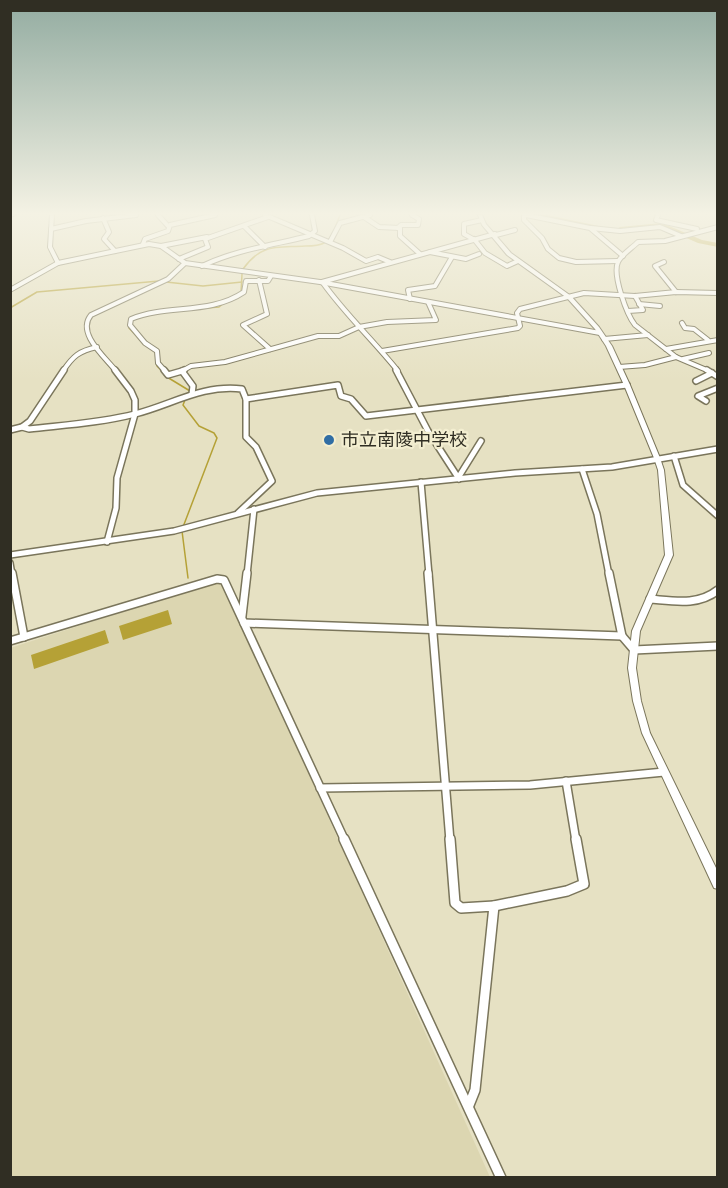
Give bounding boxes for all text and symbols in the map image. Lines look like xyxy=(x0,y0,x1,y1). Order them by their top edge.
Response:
place label: 市立南陵中学校 xyxy=(341,429,467,451)
marker: 市立南陵中学校 xyxy=(322,433,336,447)

